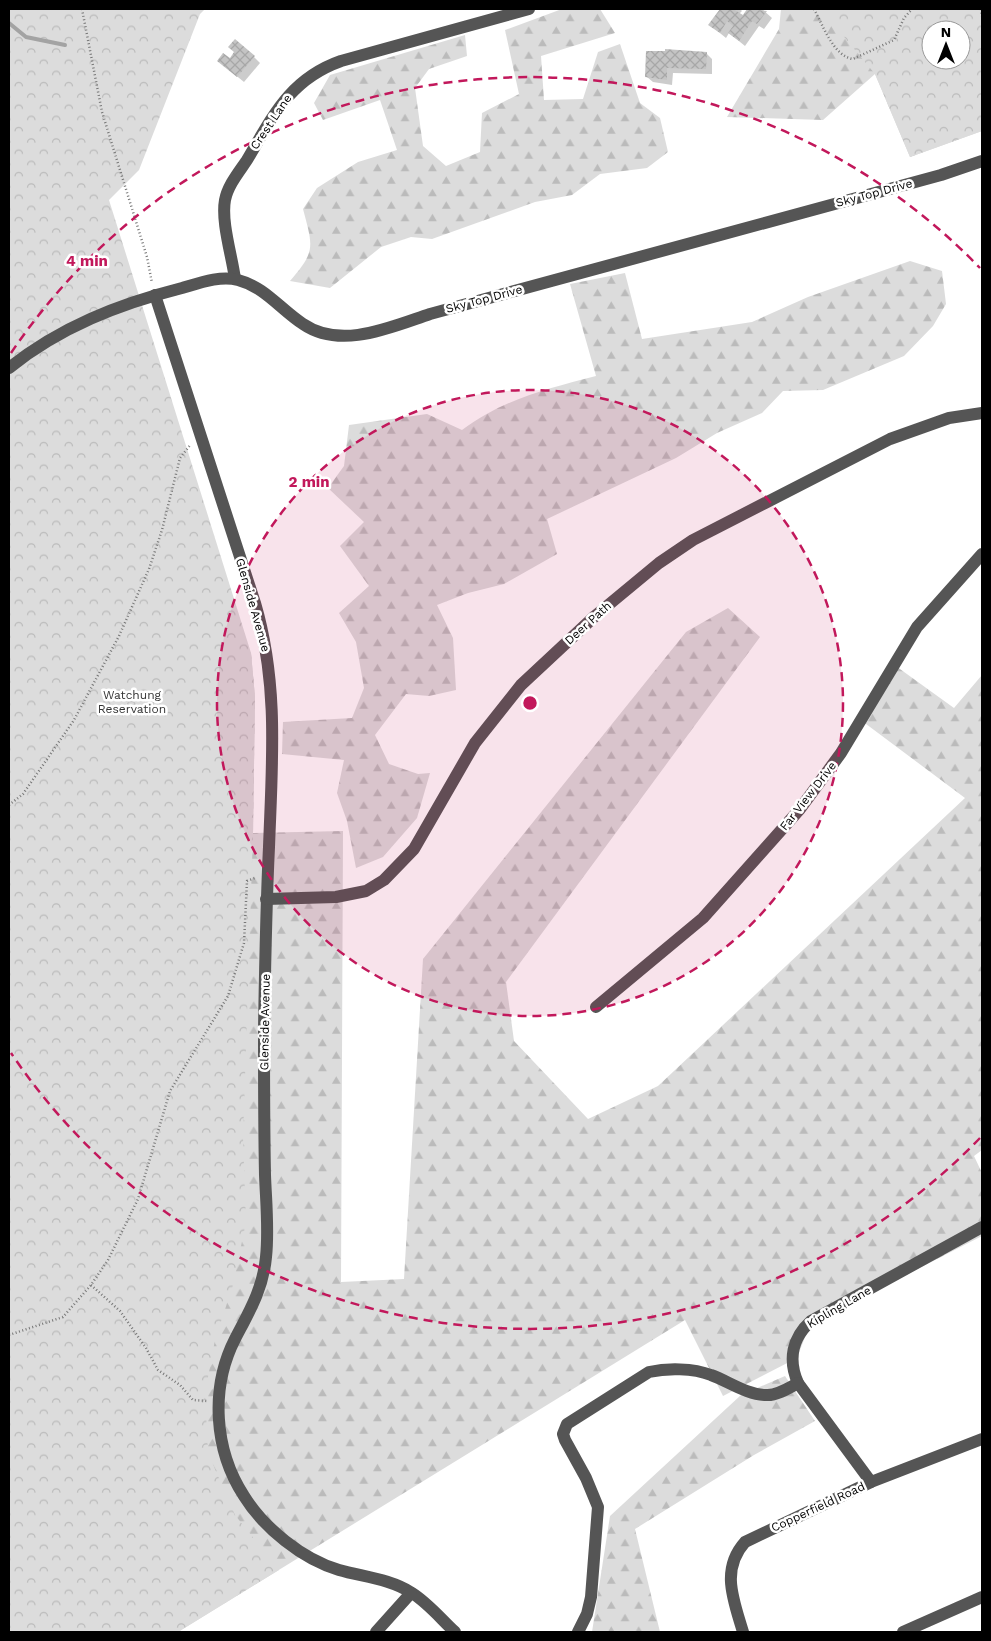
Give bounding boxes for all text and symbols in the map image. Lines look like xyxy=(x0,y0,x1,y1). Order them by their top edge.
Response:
north arrow xyxy=(921,20,971,70)
text: N xyxy=(941,24,951,40)
street label: Crest Lane xyxy=(247,92,295,152)
street label: Sky Top Drive xyxy=(834,176,914,210)
text: 4 min xyxy=(66,252,108,270)
street label: Sky Top Drive xyxy=(444,282,524,316)
text: 2 min xyxy=(288,473,330,491)
street label: Glenside Avenue xyxy=(233,557,273,653)
street label: Deer Path xyxy=(562,599,614,647)
park label: Watchung Reservation xyxy=(98,688,166,716)
centre of rings xyxy=(521,694,539,712)
street label: Far View Drive xyxy=(777,759,839,833)
street label: Glenside Avenue xyxy=(257,973,273,1070)
street label: Kipling Lane xyxy=(804,1283,874,1331)
street label: Copperfield Road xyxy=(769,1479,867,1535)

